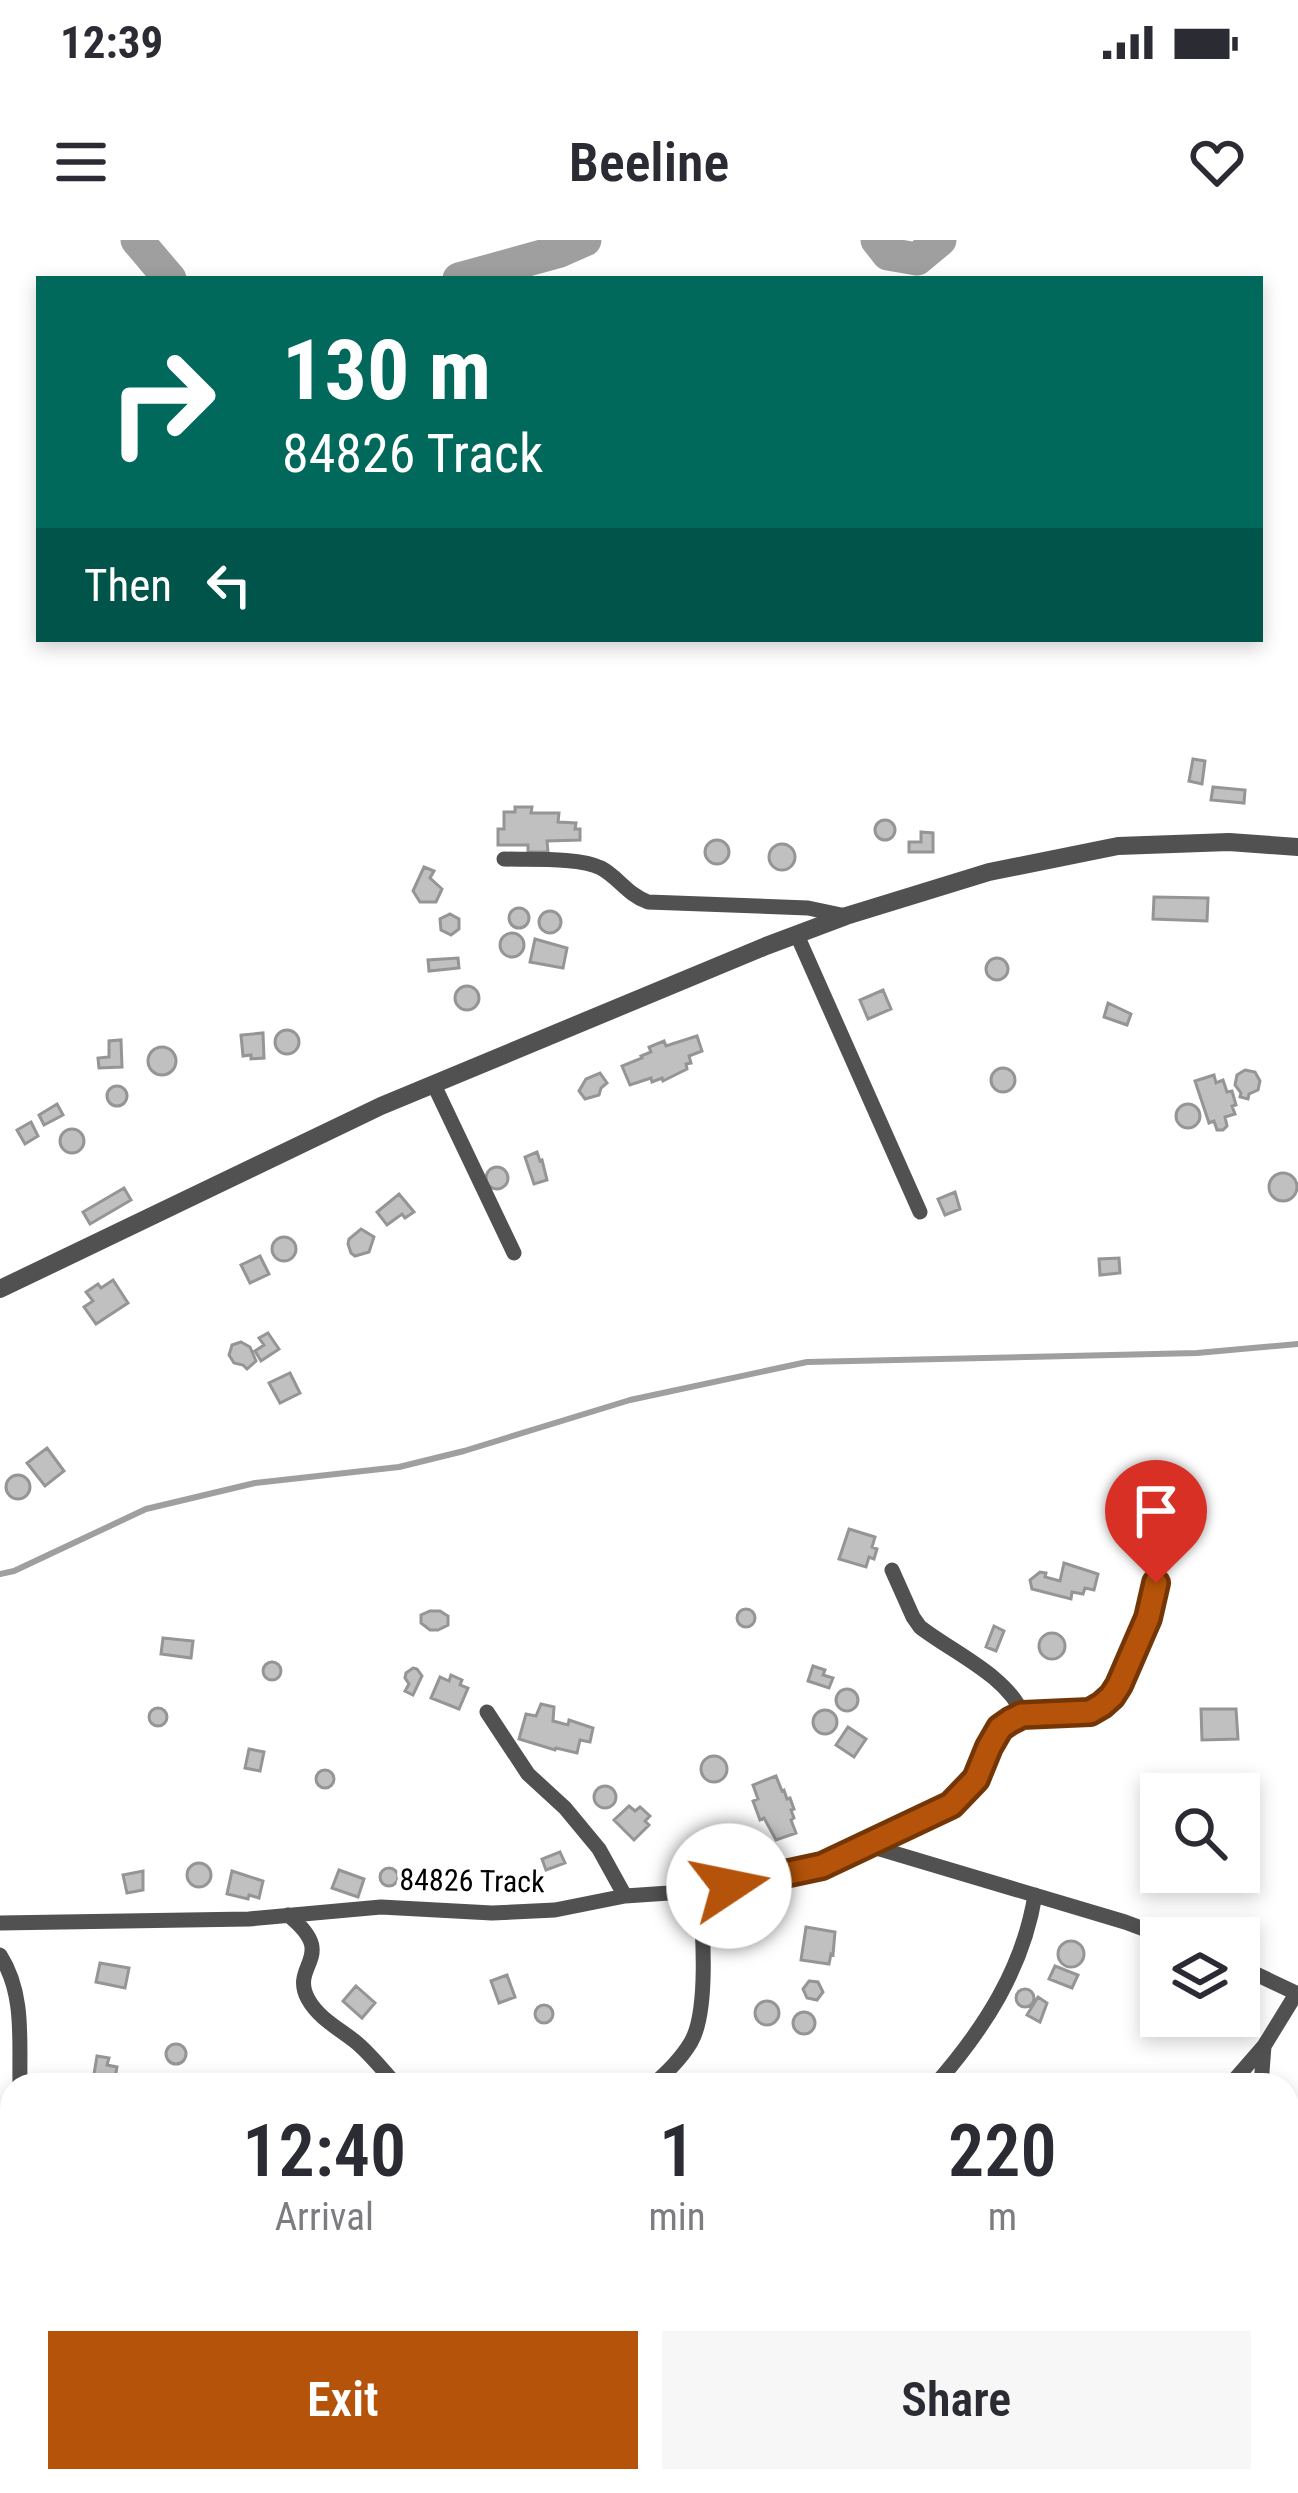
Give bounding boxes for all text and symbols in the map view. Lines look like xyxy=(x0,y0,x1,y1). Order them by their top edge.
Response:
text: 12:39 xyxy=(60,16,163,69)
icon: menu xyxy=(48,129,114,195)
icon: heart xyxy=(1184,129,1250,195)
text: Beeline xyxy=(569,131,729,194)
text: 130 m xyxy=(282,321,491,420)
icon: right xyxy=(84,324,240,480)
text: 84826 Track xyxy=(282,422,543,485)
icon: left xyxy=(196,552,262,618)
text: Then xyxy=(84,559,172,612)
pin xyxy=(1105,1460,1207,1583)
icon: arrive xyxy=(1123,1478,1189,1544)
map controls xyxy=(1140,1773,1260,2037)
button: search xyxy=(1140,1773,1260,1893)
position arrow xyxy=(666,1823,792,1949)
street label: 84826 Track xyxy=(399,1862,545,1899)
button: layers xyxy=(1140,1917,1260,2037)
text: 12:40 xyxy=(242,2109,406,2194)
text: 1 xyxy=(659,2109,695,2194)
text: 220 xyxy=(948,2109,1057,2194)
text: Arrival xyxy=(275,2194,374,2240)
text: min xyxy=(649,2194,706,2240)
text: m xyxy=(988,2194,1017,2240)
button: Exit xyxy=(48,2331,638,2469)
button: Share xyxy=(662,2331,1251,2469)

